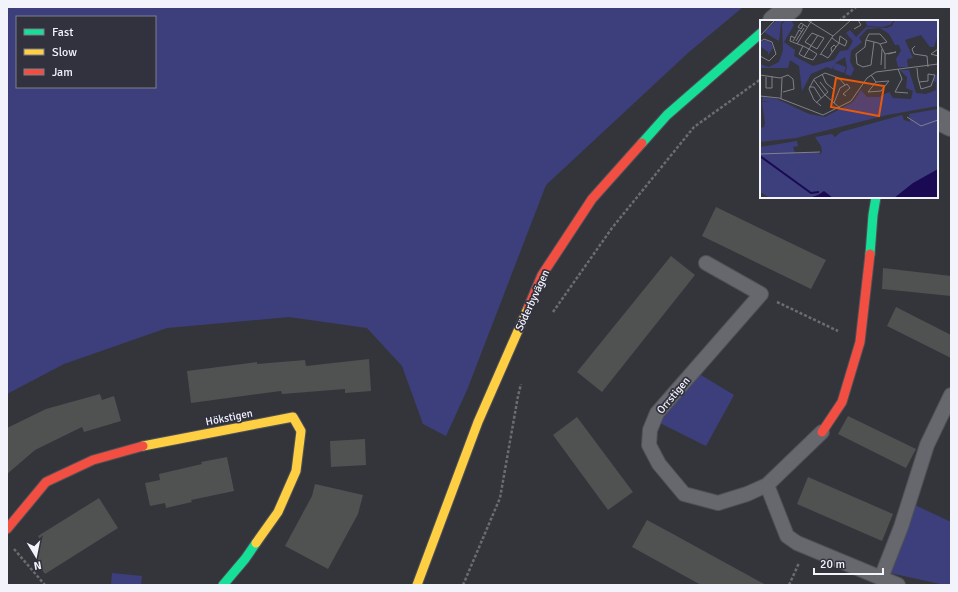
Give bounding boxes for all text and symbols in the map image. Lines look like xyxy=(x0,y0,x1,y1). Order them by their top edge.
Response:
legend xyxy=(16,16,156,88)
inset map xyxy=(760,20,938,198)
text: Fast xyxy=(52,25,73,40)
text: Slow xyxy=(52,45,77,60)
text: Jam xyxy=(52,65,73,80)
street label: Söderbyvägen xyxy=(513,268,552,333)
street label: Orrstigen xyxy=(654,374,693,417)
street label: Hökstigen xyxy=(204,407,254,428)
north arrow xyxy=(16,536,56,576)
scale bar xyxy=(814,550,883,576)
text: 20 m xyxy=(820,557,845,572)
text: N xyxy=(33,558,43,572)

